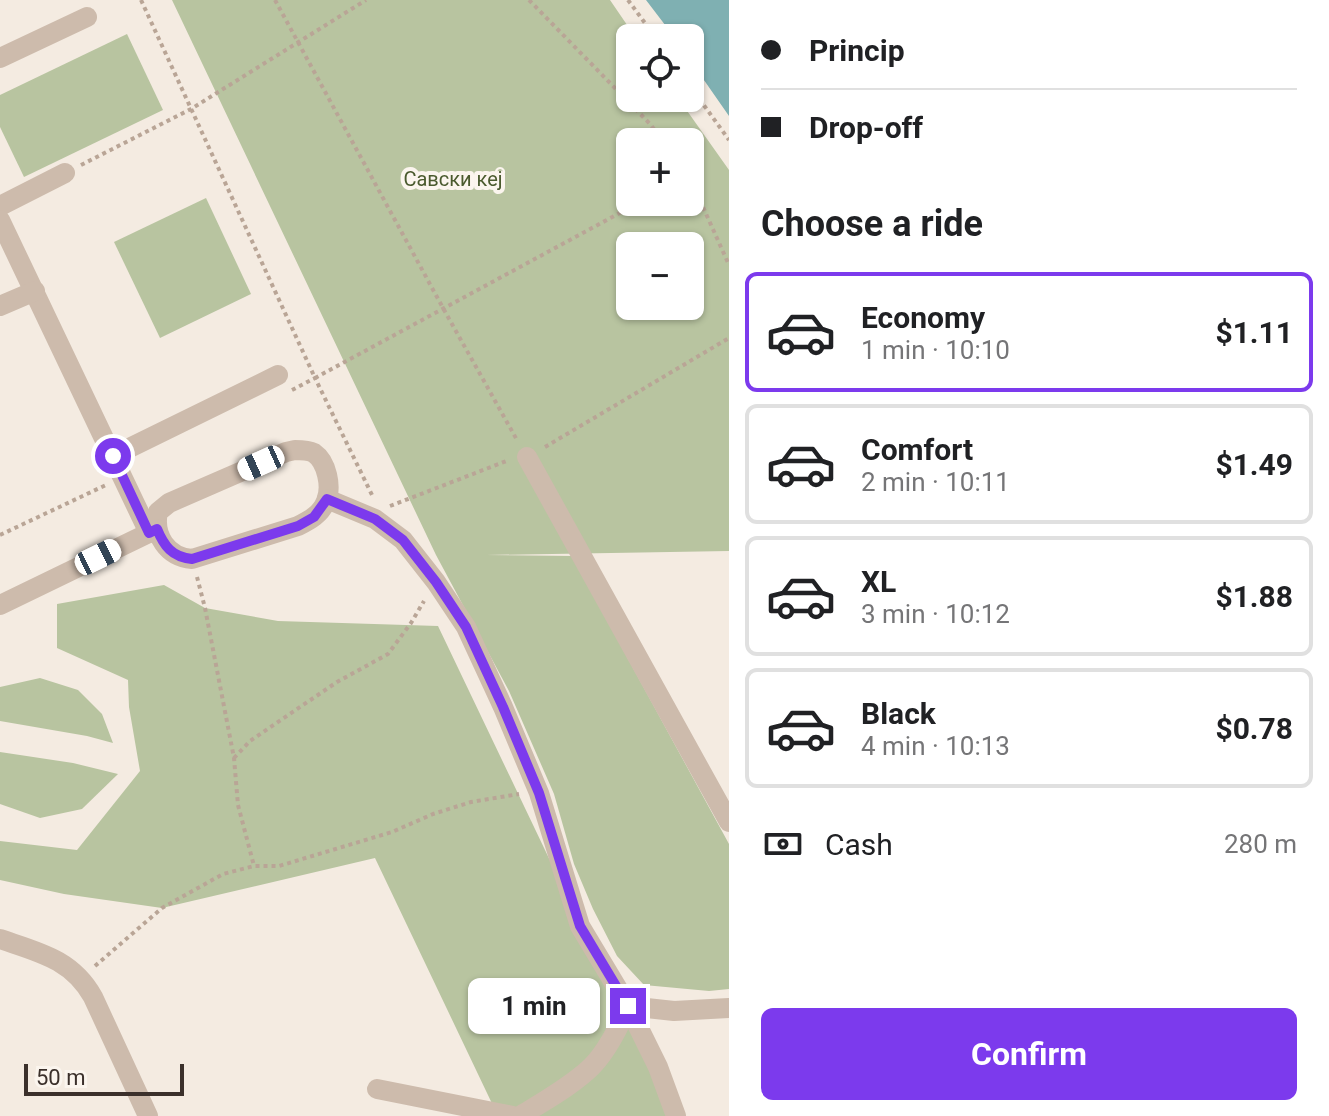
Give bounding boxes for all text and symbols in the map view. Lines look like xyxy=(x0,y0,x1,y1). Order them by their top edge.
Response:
map controls xyxy=(616,24,704,320)
button: locate xyxy=(616,24,704,112)
text: Princip xyxy=(809,33,905,68)
text: Drop-off xyxy=(809,110,923,145)
button: + xyxy=(616,128,704,216)
park label: Савски кеј xyxy=(403,167,503,191)
text: Choose a ride xyxy=(761,203,983,245)
button: − xyxy=(616,232,704,320)
icon: car xyxy=(765,296,837,368)
text: Economy xyxy=(861,300,985,335)
text: $1.11 xyxy=(1215,315,1293,350)
text: 1 min · 10:10 xyxy=(861,335,1010,365)
icon: car xyxy=(765,428,837,500)
text: Comfort xyxy=(861,432,973,467)
route start xyxy=(95,438,131,474)
car xyxy=(234,442,288,484)
text: $1.49 xyxy=(1215,447,1293,482)
text: 2 min · 10:11 xyxy=(861,467,1010,497)
car xyxy=(71,536,125,578)
icon: car xyxy=(765,560,837,632)
text: XL xyxy=(861,564,896,599)
text: $1.88 xyxy=(1215,579,1293,614)
text: 3 min · 10:12 xyxy=(861,599,1010,629)
icon: car xyxy=(765,692,837,764)
text: Black xyxy=(861,696,936,731)
text: $0.78 xyxy=(1215,711,1293,746)
text: 4 min · 10:13 xyxy=(861,731,1010,761)
icon: cash xyxy=(761,822,805,866)
text: Cash xyxy=(825,827,893,862)
text: 280 m xyxy=(1224,829,1297,859)
callout: 1 min xyxy=(468,978,600,1034)
route end xyxy=(610,988,646,1024)
text: 1 min xyxy=(501,991,567,1021)
button: Confirm xyxy=(761,1008,1297,1100)
scale bar xyxy=(24,1060,184,1096)
text: 50 m xyxy=(36,1065,85,1090)

